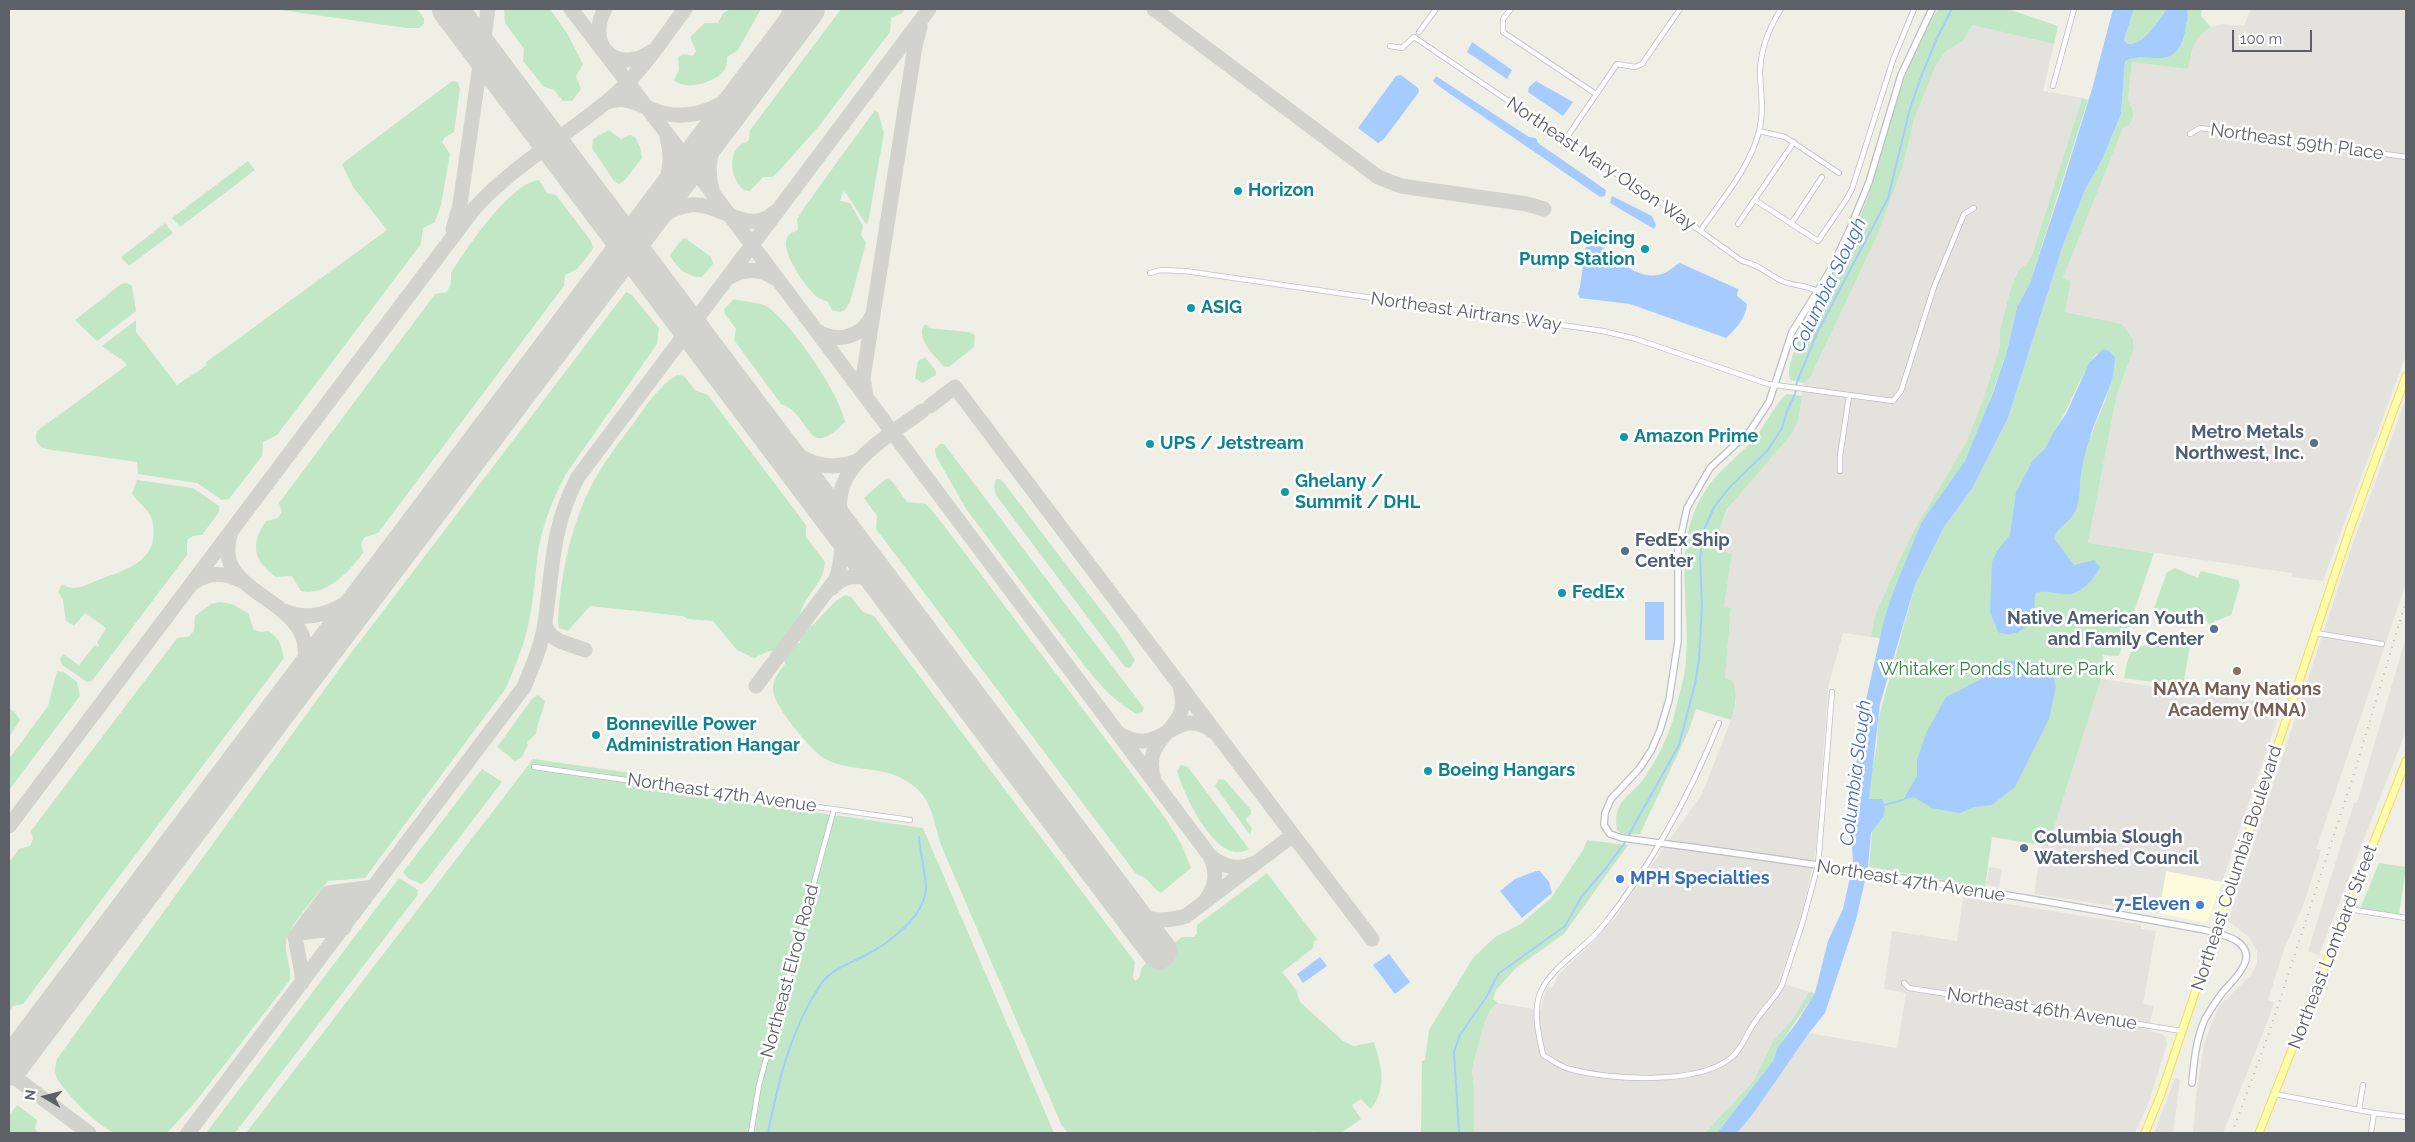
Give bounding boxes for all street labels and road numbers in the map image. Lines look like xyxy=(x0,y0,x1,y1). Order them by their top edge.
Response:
street label: Northeast Mary Olson Way xyxy=(1502,93,1700,235)
street label: Northeast 59th Place xyxy=(2209,119,2385,165)
street label: Northeast Airtrans Way xyxy=(1369,288,1563,336)
street label: Northeast Columbia Boulevard xyxy=(2187,743,2287,993)
street label: Northeast 47th Avenue xyxy=(626,769,818,817)
street label: Northeast Lombard Street xyxy=(2284,842,2382,1052)
street label: Northeast 47th Avenue xyxy=(1815,855,2007,907)
street label: Northeast Elrod Road xyxy=(756,882,824,1060)
street label: Northeast 46th Avenue xyxy=(1946,983,2138,1035)

